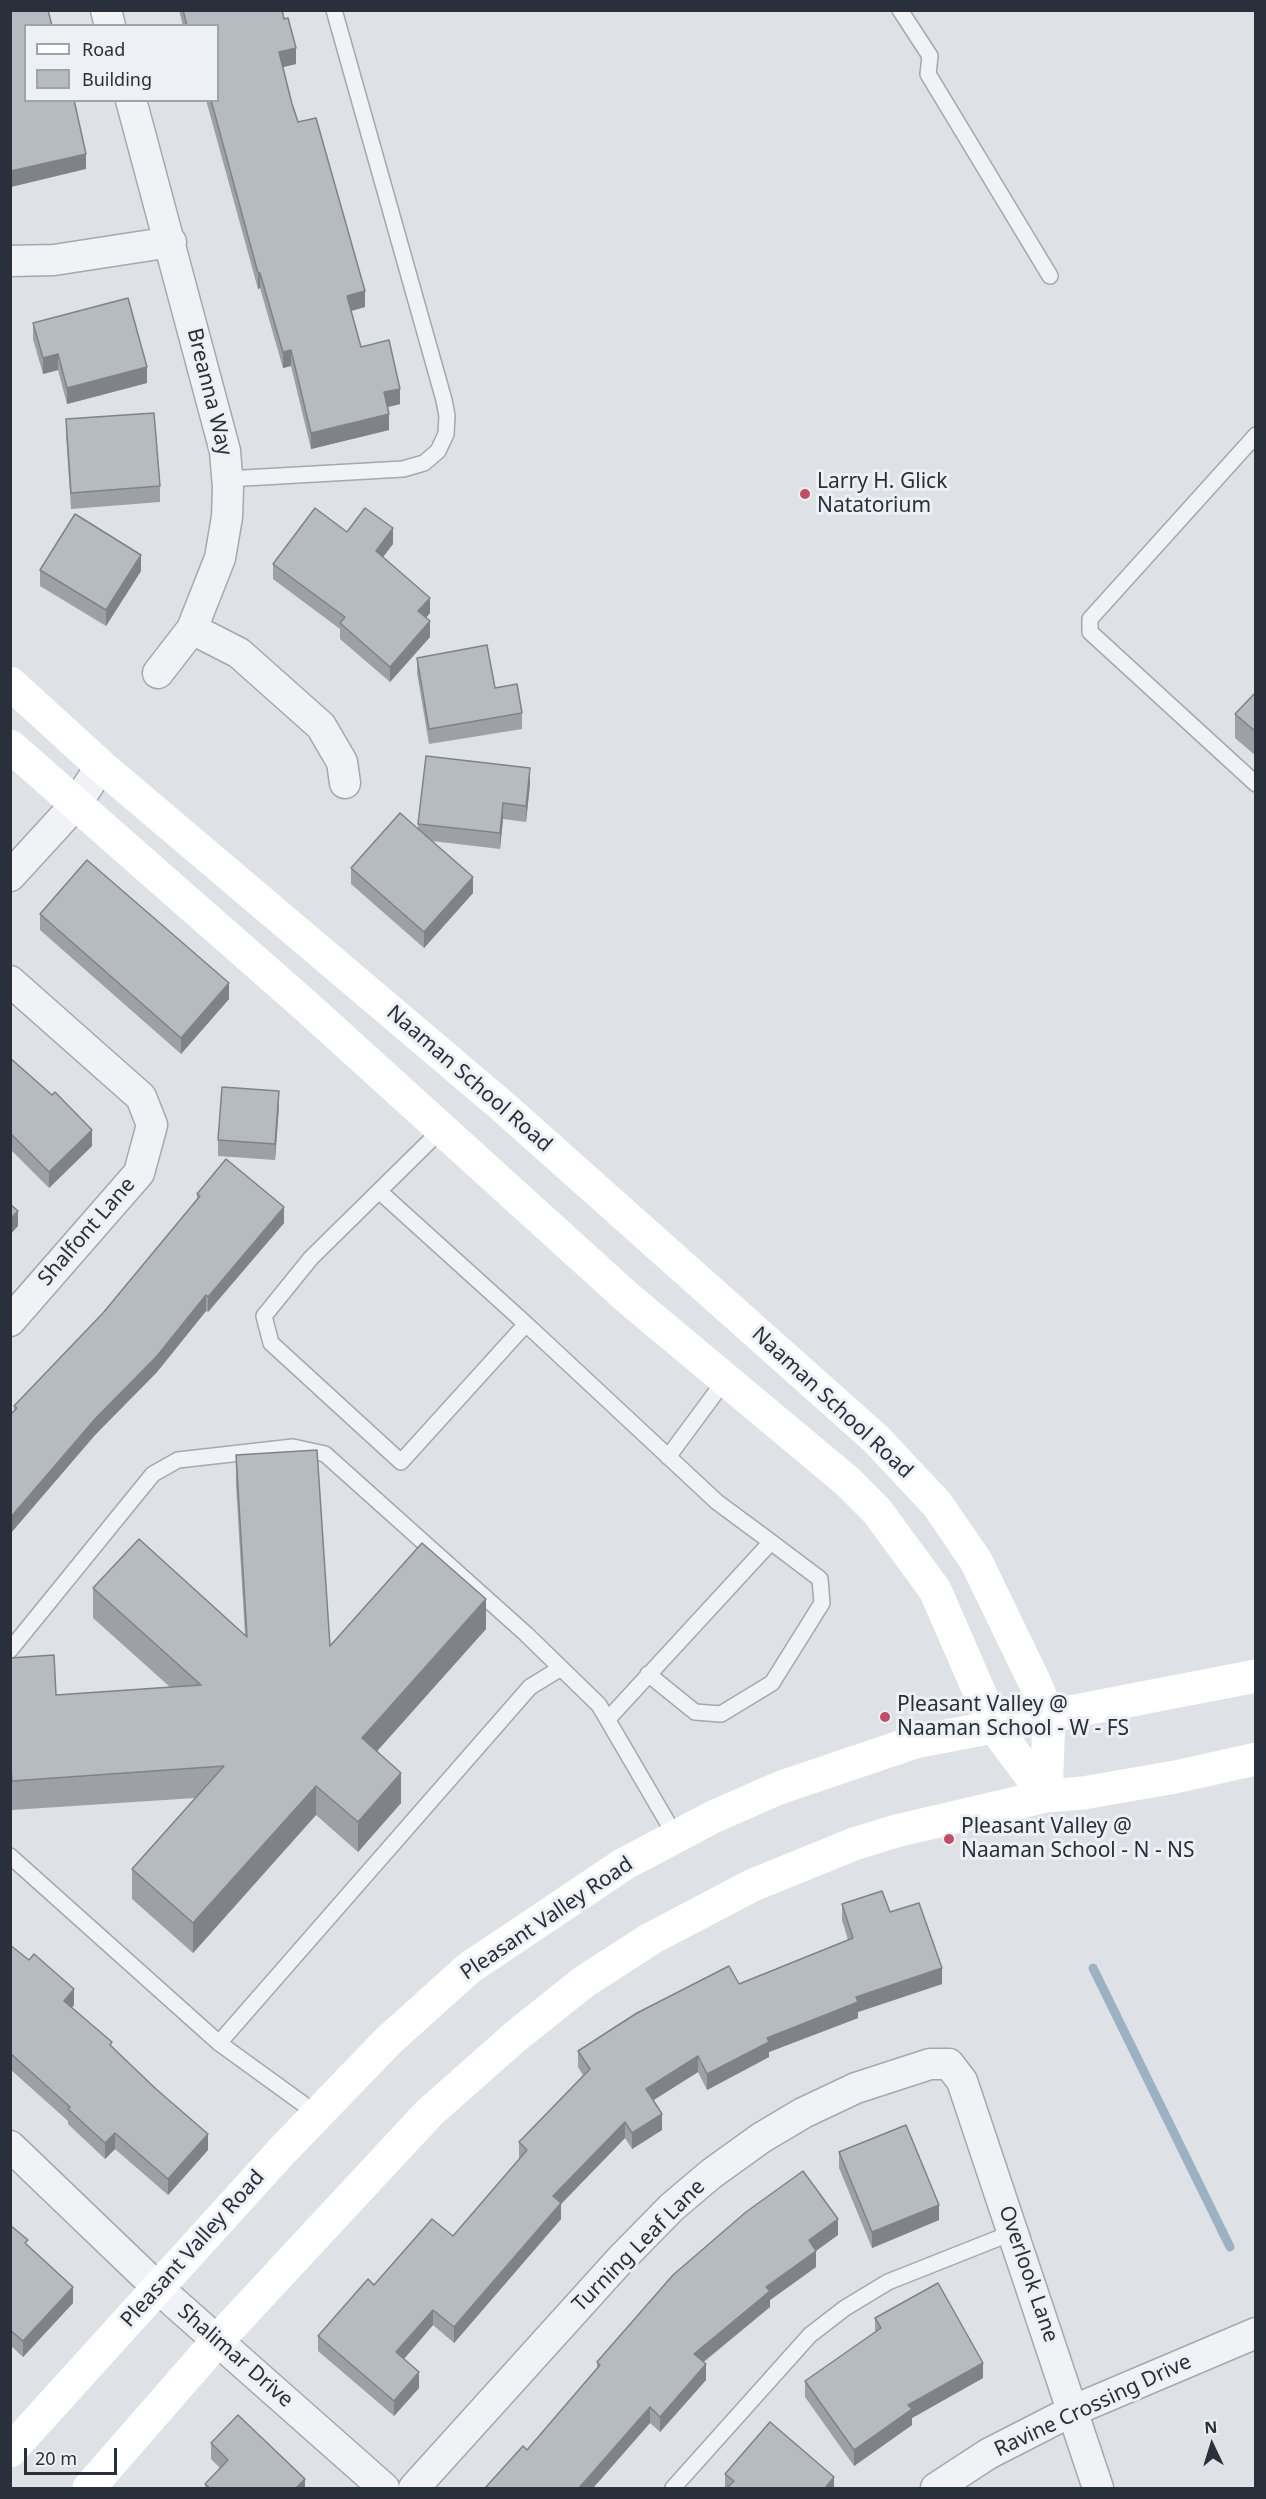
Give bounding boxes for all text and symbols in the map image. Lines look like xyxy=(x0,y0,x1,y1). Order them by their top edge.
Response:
legend xyxy=(24,24,219,102)
text: Road xyxy=(82,37,125,61)
text: Building xyxy=(82,67,152,91)
street label: Breanna Way xyxy=(181,326,237,458)
place label: Larry H. Glick Natatorium xyxy=(817,469,947,519)
marker: Larry H. Glick Natatorium xyxy=(798,487,812,501)
street label: Naaman School Road xyxy=(381,1000,557,1158)
street label: Shalfont Lane xyxy=(33,1173,141,1291)
street label: Naaman School Road xyxy=(746,1322,918,1484)
place label: Pleasant Valley @ Naaman School - W - FS xyxy=(897,1692,1129,1742)
marker: Pleasant Valley @ Naaman School - W - FS xyxy=(878,1710,892,1724)
place label: Pleasant Valley @ Naaman School - N - NS xyxy=(961,1814,1195,1864)
marker: Pleasant Valley @ Naaman School - N - NS xyxy=(942,1832,956,1846)
street label: Pleasant Valley Road xyxy=(456,1852,638,1986)
street label: Pleasant Valley Road xyxy=(116,2165,270,2333)
street label: Turning Leaf Lane xyxy=(568,2175,710,2317)
street label: Overlook Lane xyxy=(993,2202,1063,2346)
street label: Shalimar Drive xyxy=(172,2299,298,2413)
street label: Ravine Crossing Drive xyxy=(991,2349,1195,2463)
north arrow xyxy=(1182,2415,1242,2475)
text: N xyxy=(1203,2416,1218,2438)
scale bar xyxy=(27,2436,120,2474)
text: 20 m xyxy=(35,2446,77,2470)

